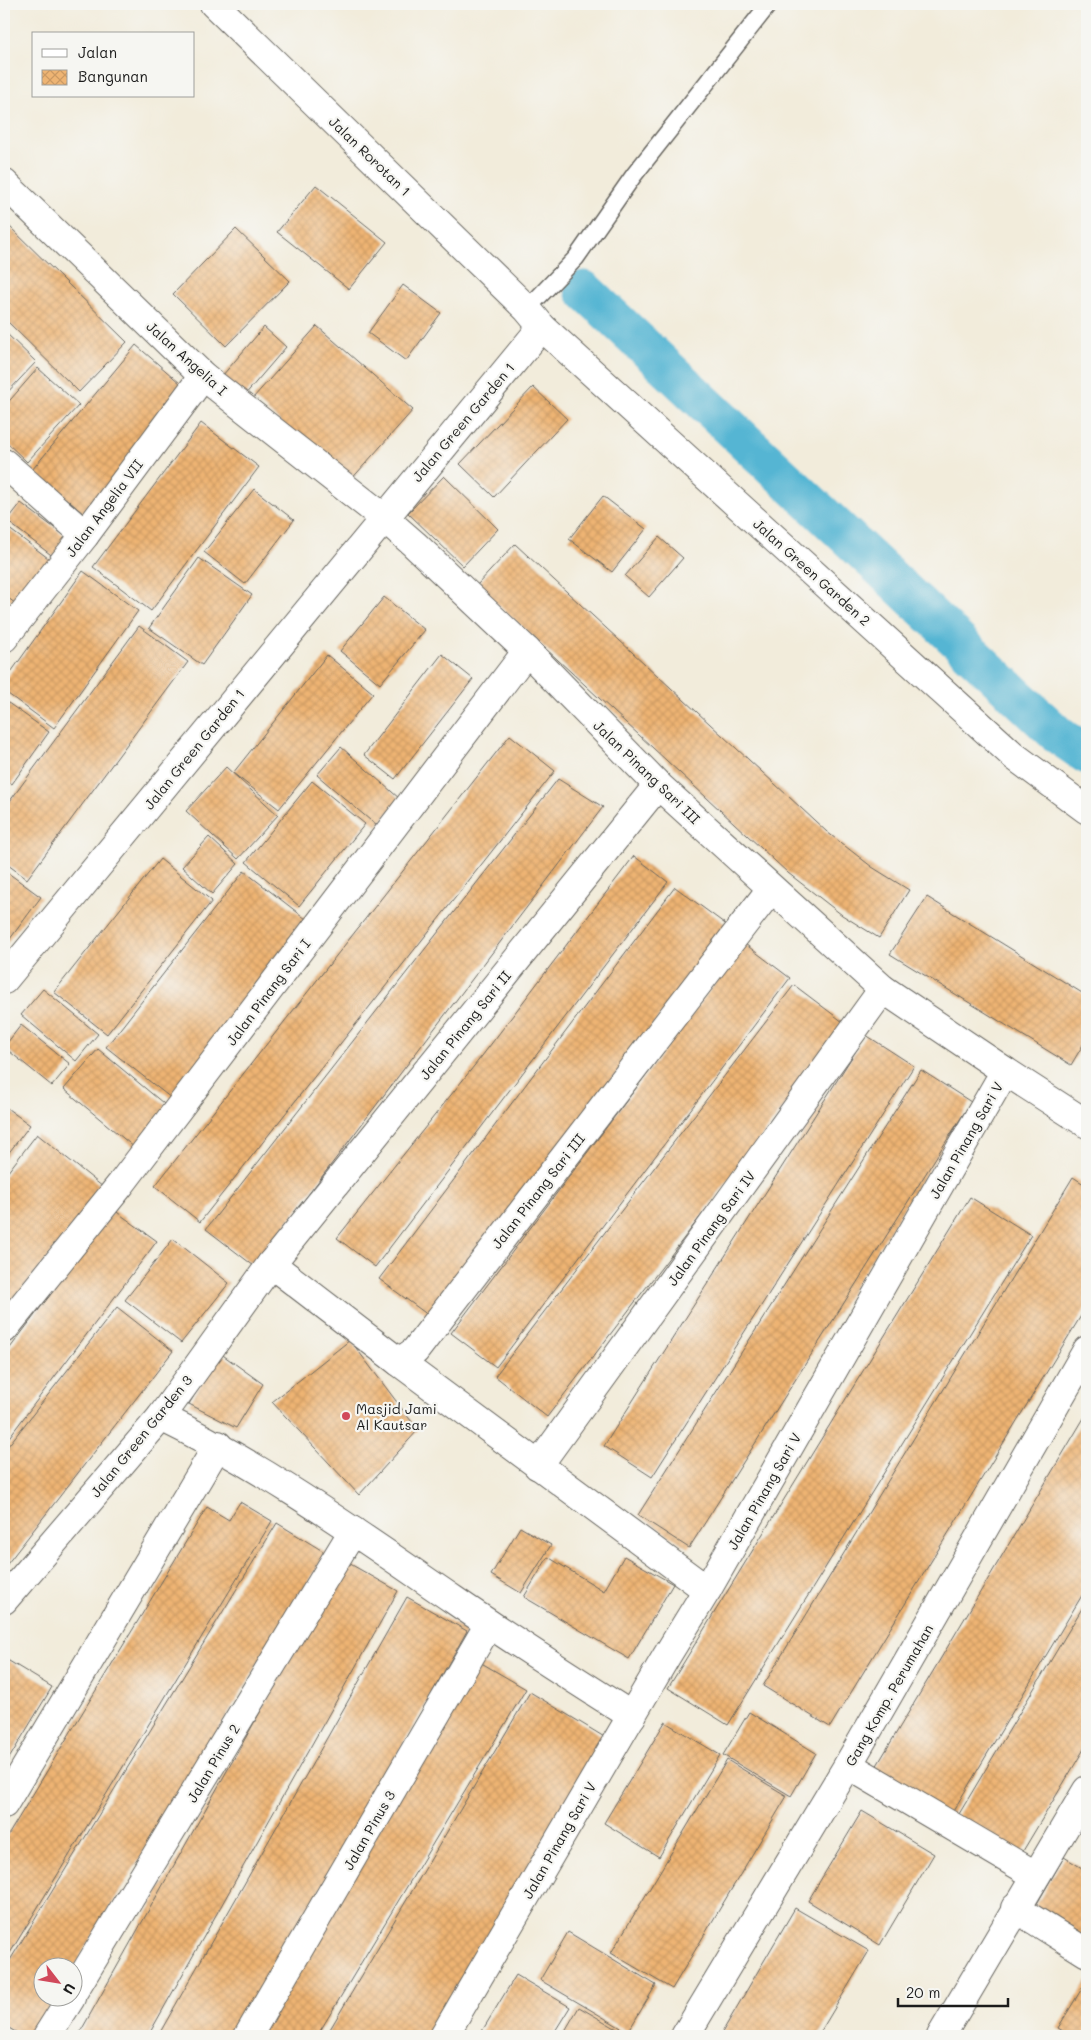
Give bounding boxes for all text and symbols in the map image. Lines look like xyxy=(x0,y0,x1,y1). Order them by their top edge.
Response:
legend xyxy=(32,32,195,98)
text: Jalan xyxy=(78,42,117,62)
text: Bangunan xyxy=(78,66,148,86)
street label: Jalan Rorotan 1 xyxy=(325,112,415,200)
street label: Jalan Angelia I xyxy=(143,317,231,399)
street label: Jalan Green Garden 1 xyxy=(408,358,518,486)
street label: Jalan Angelia VII xyxy=(61,455,147,561)
street label: Jalan Green Garden 2 xyxy=(749,514,875,630)
street label: Jalan Green Garden 1 xyxy=(139,685,249,813)
street label: Jalan Pinang Sari III xyxy=(590,716,704,828)
street label: Jalan Pinang Sari I xyxy=(222,935,314,1049)
street label: Jalan Pinang Sari II xyxy=(415,966,515,1084)
street label: Jalan Pinang Sari V xyxy=(925,1078,1007,1202)
street label: Jalan Pinang Sari III xyxy=(487,1129,589,1253)
street label: Jalan Pinang Sari IV xyxy=(663,1167,759,1289)
street label: Jalan Green Garden 3 xyxy=(86,1371,196,1501)
place label: Masjid Jami Al Kautsar xyxy=(356,1399,437,1434)
marker: Masjid Jami Al Kautsar xyxy=(340,1410,352,1422)
street label: Jalan Pinang Sari V xyxy=(723,1429,805,1553)
street label: Gang Komp. Perumahan xyxy=(841,1621,937,1769)
street label: Jalan Pinus 2 xyxy=(182,1720,244,1806)
street label: Jalan Pinang Sari V xyxy=(518,1778,600,1902)
street label: Jalan Pinus 3 xyxy=(339,1787,399,1873)
north arrow xyxy=(32,1958,82,2008)
scale bar xyxy=(898,1975,1008,2007)
text: U xyxy=(59,1980,80,1998)
text: 20 m xyxy=(906,1982,940,2002)

